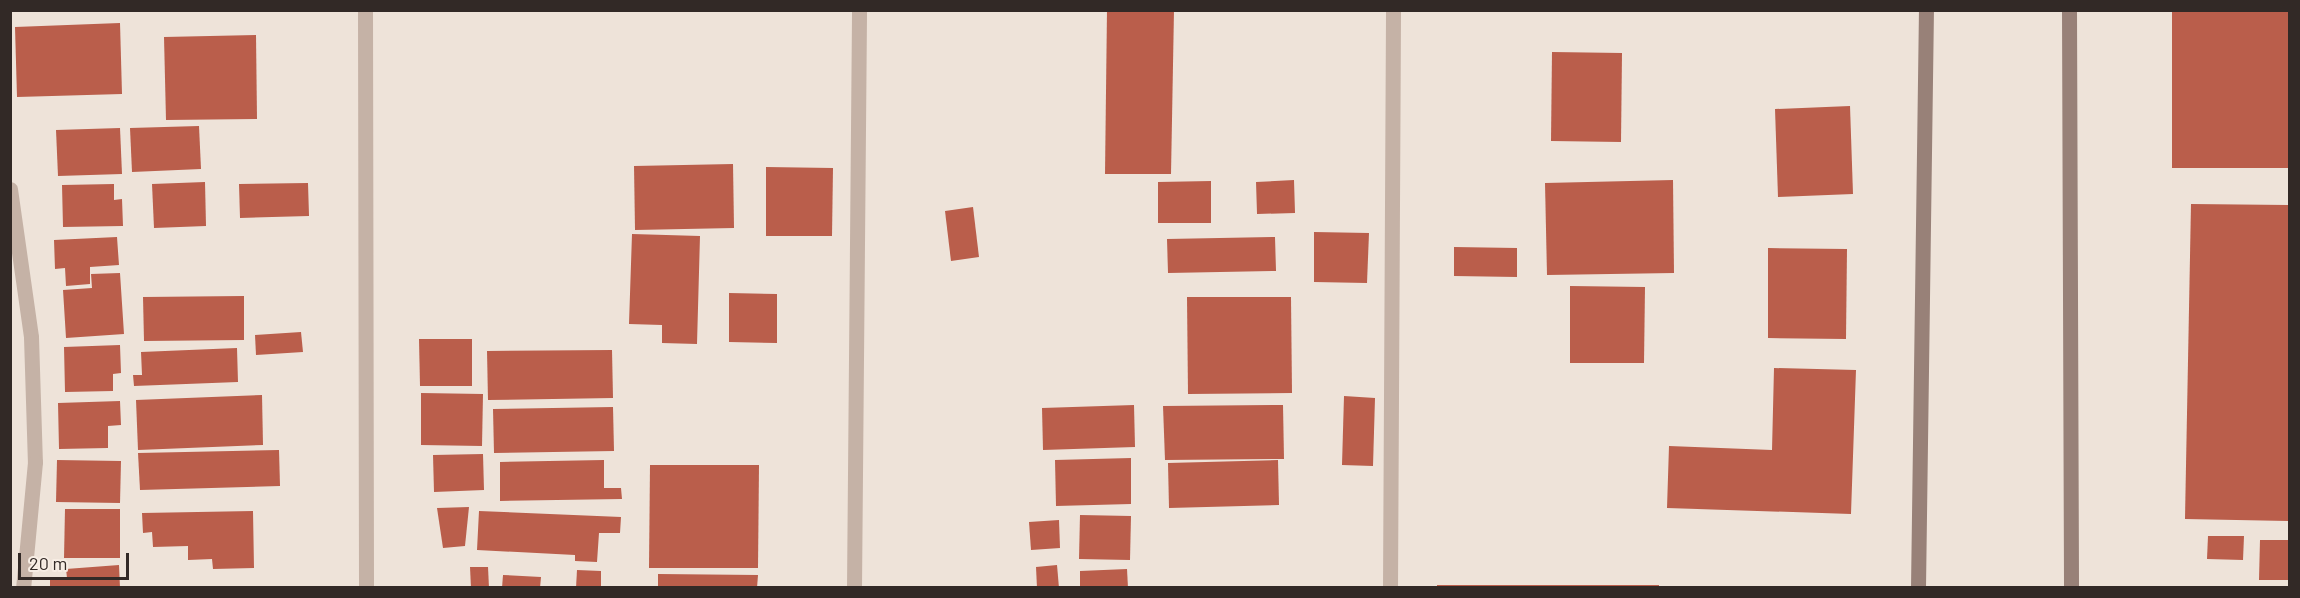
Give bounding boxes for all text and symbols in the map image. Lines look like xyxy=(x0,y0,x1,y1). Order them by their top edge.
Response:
scale bar xyxy=(21,541,132,579)
text: 20 m xyxy=(29,552,67,574)

